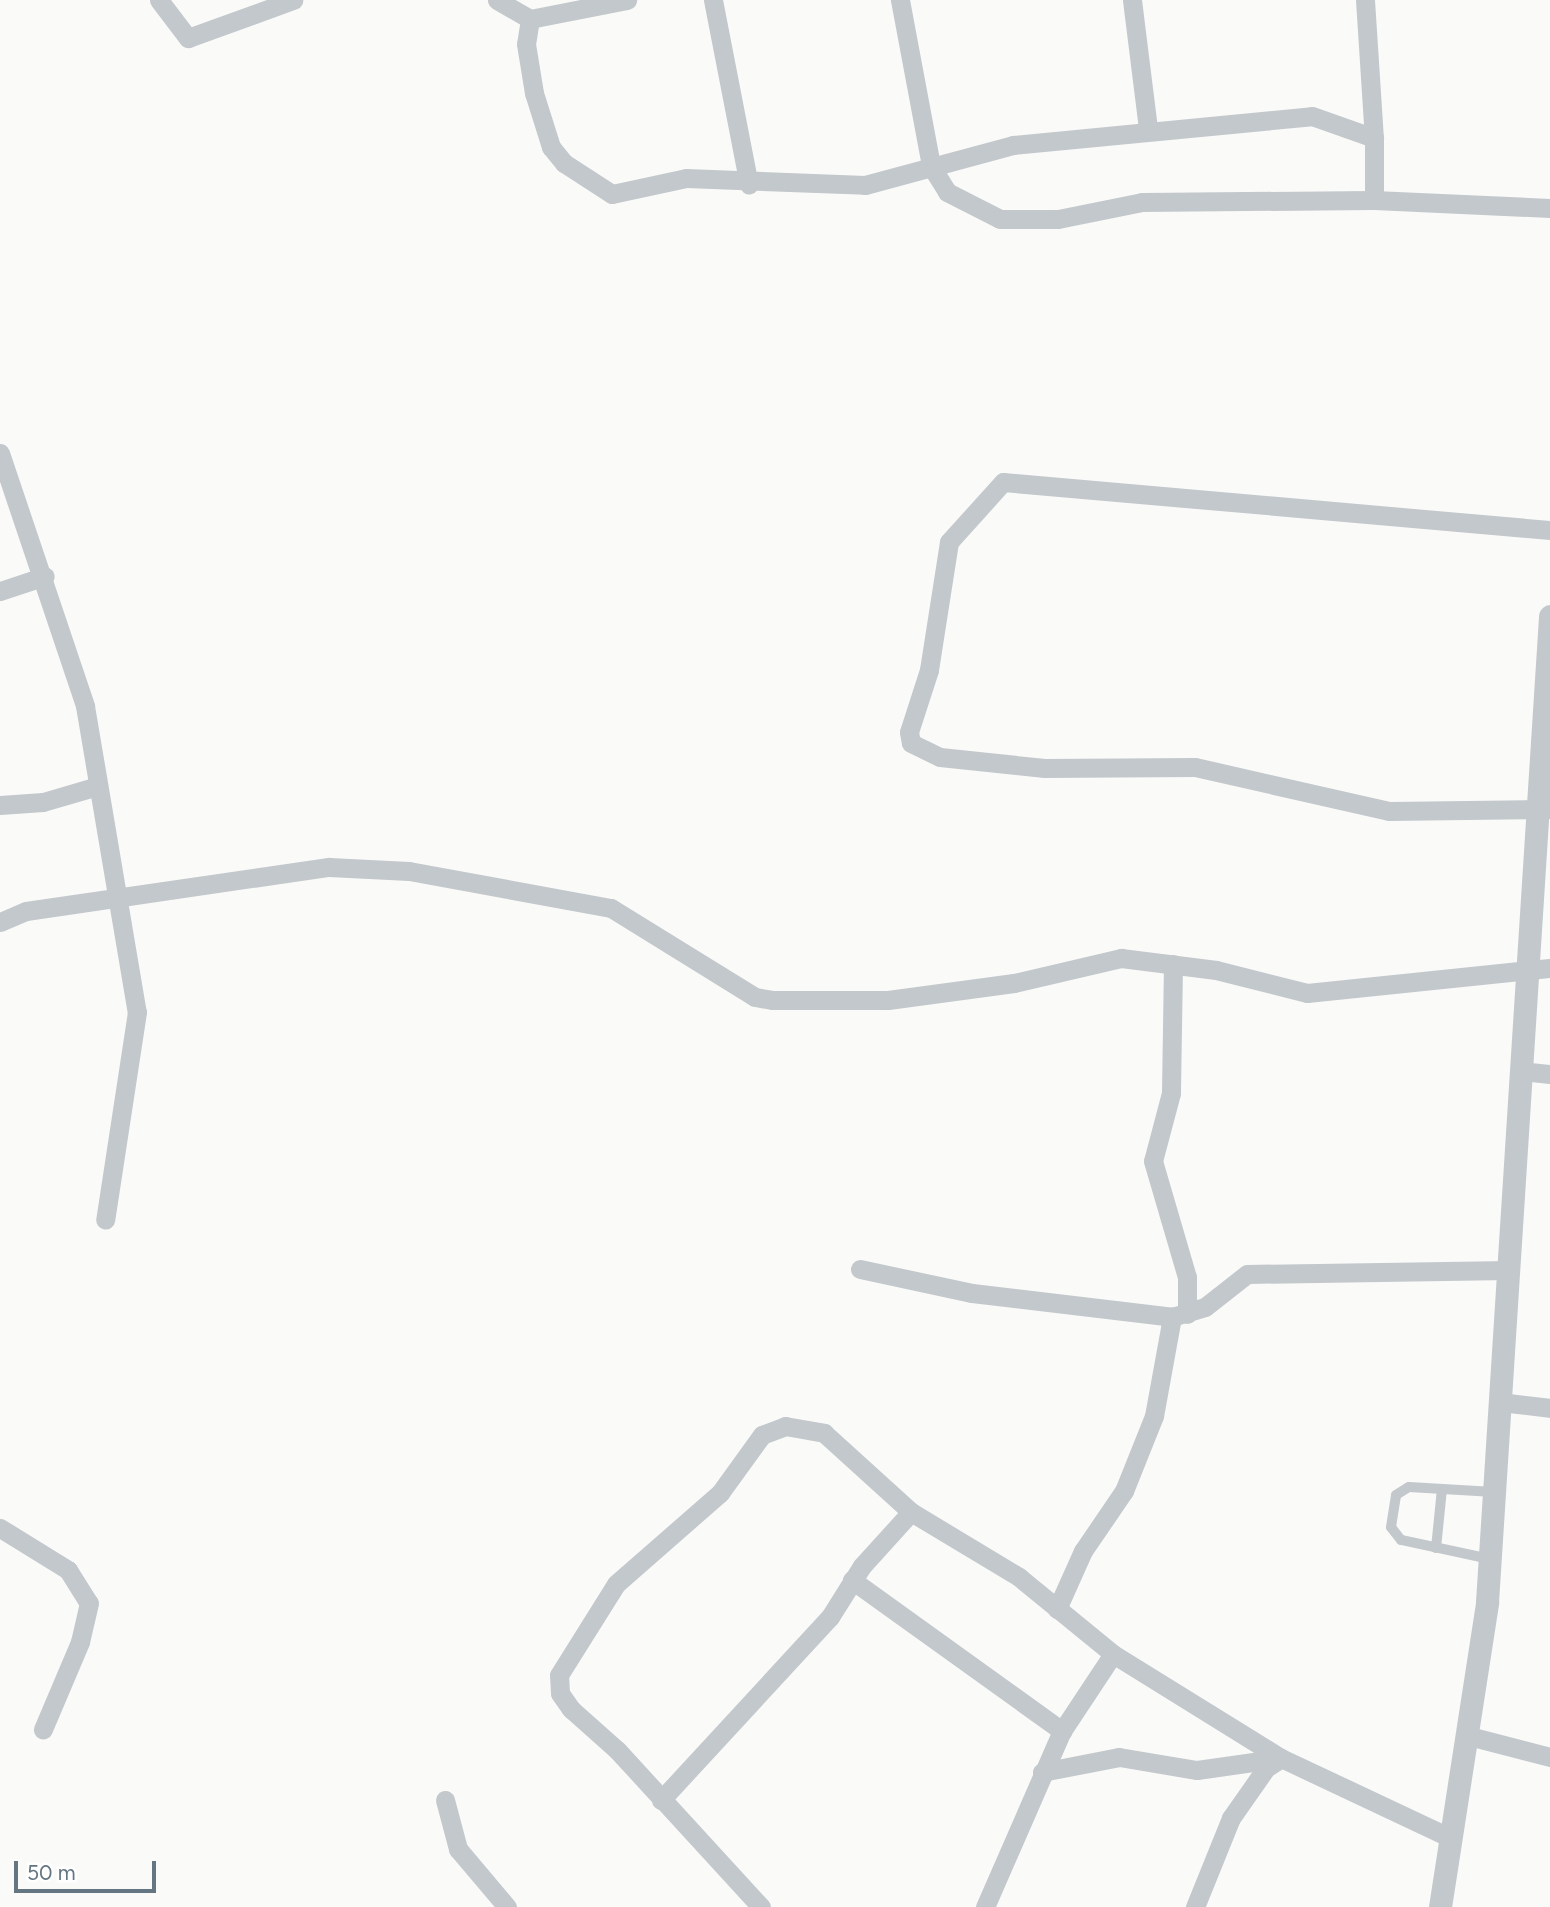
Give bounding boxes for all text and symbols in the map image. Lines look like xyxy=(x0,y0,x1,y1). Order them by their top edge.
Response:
scale bar xyxy=(18,1848,159,1892)
text: 50 m xyxy=(27,1860,76,1885)

